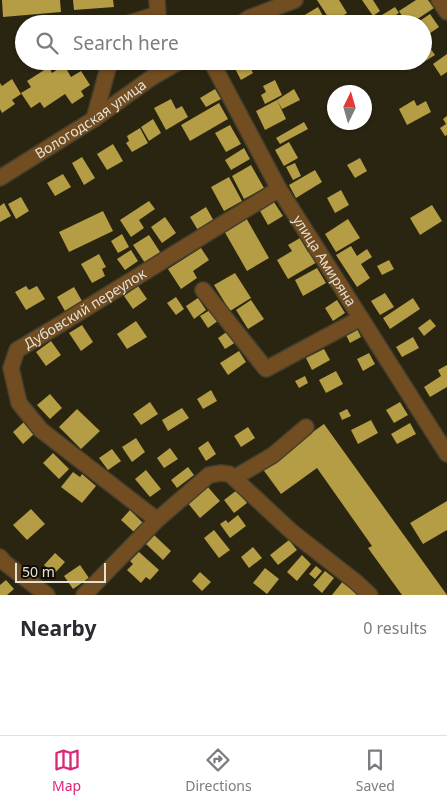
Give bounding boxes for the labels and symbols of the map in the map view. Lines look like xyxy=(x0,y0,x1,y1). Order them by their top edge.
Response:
street label: Вологодская улица xyxy=(31,75,150,163)
north arrow xyxy=(327,85,372,130)
street label: улица Амиряна xyxy=(289,211,361,310)
street label: Дубовский переулок xyxy=(20,263,150,353)
scale bar xyxy=(15,560,106,583)

